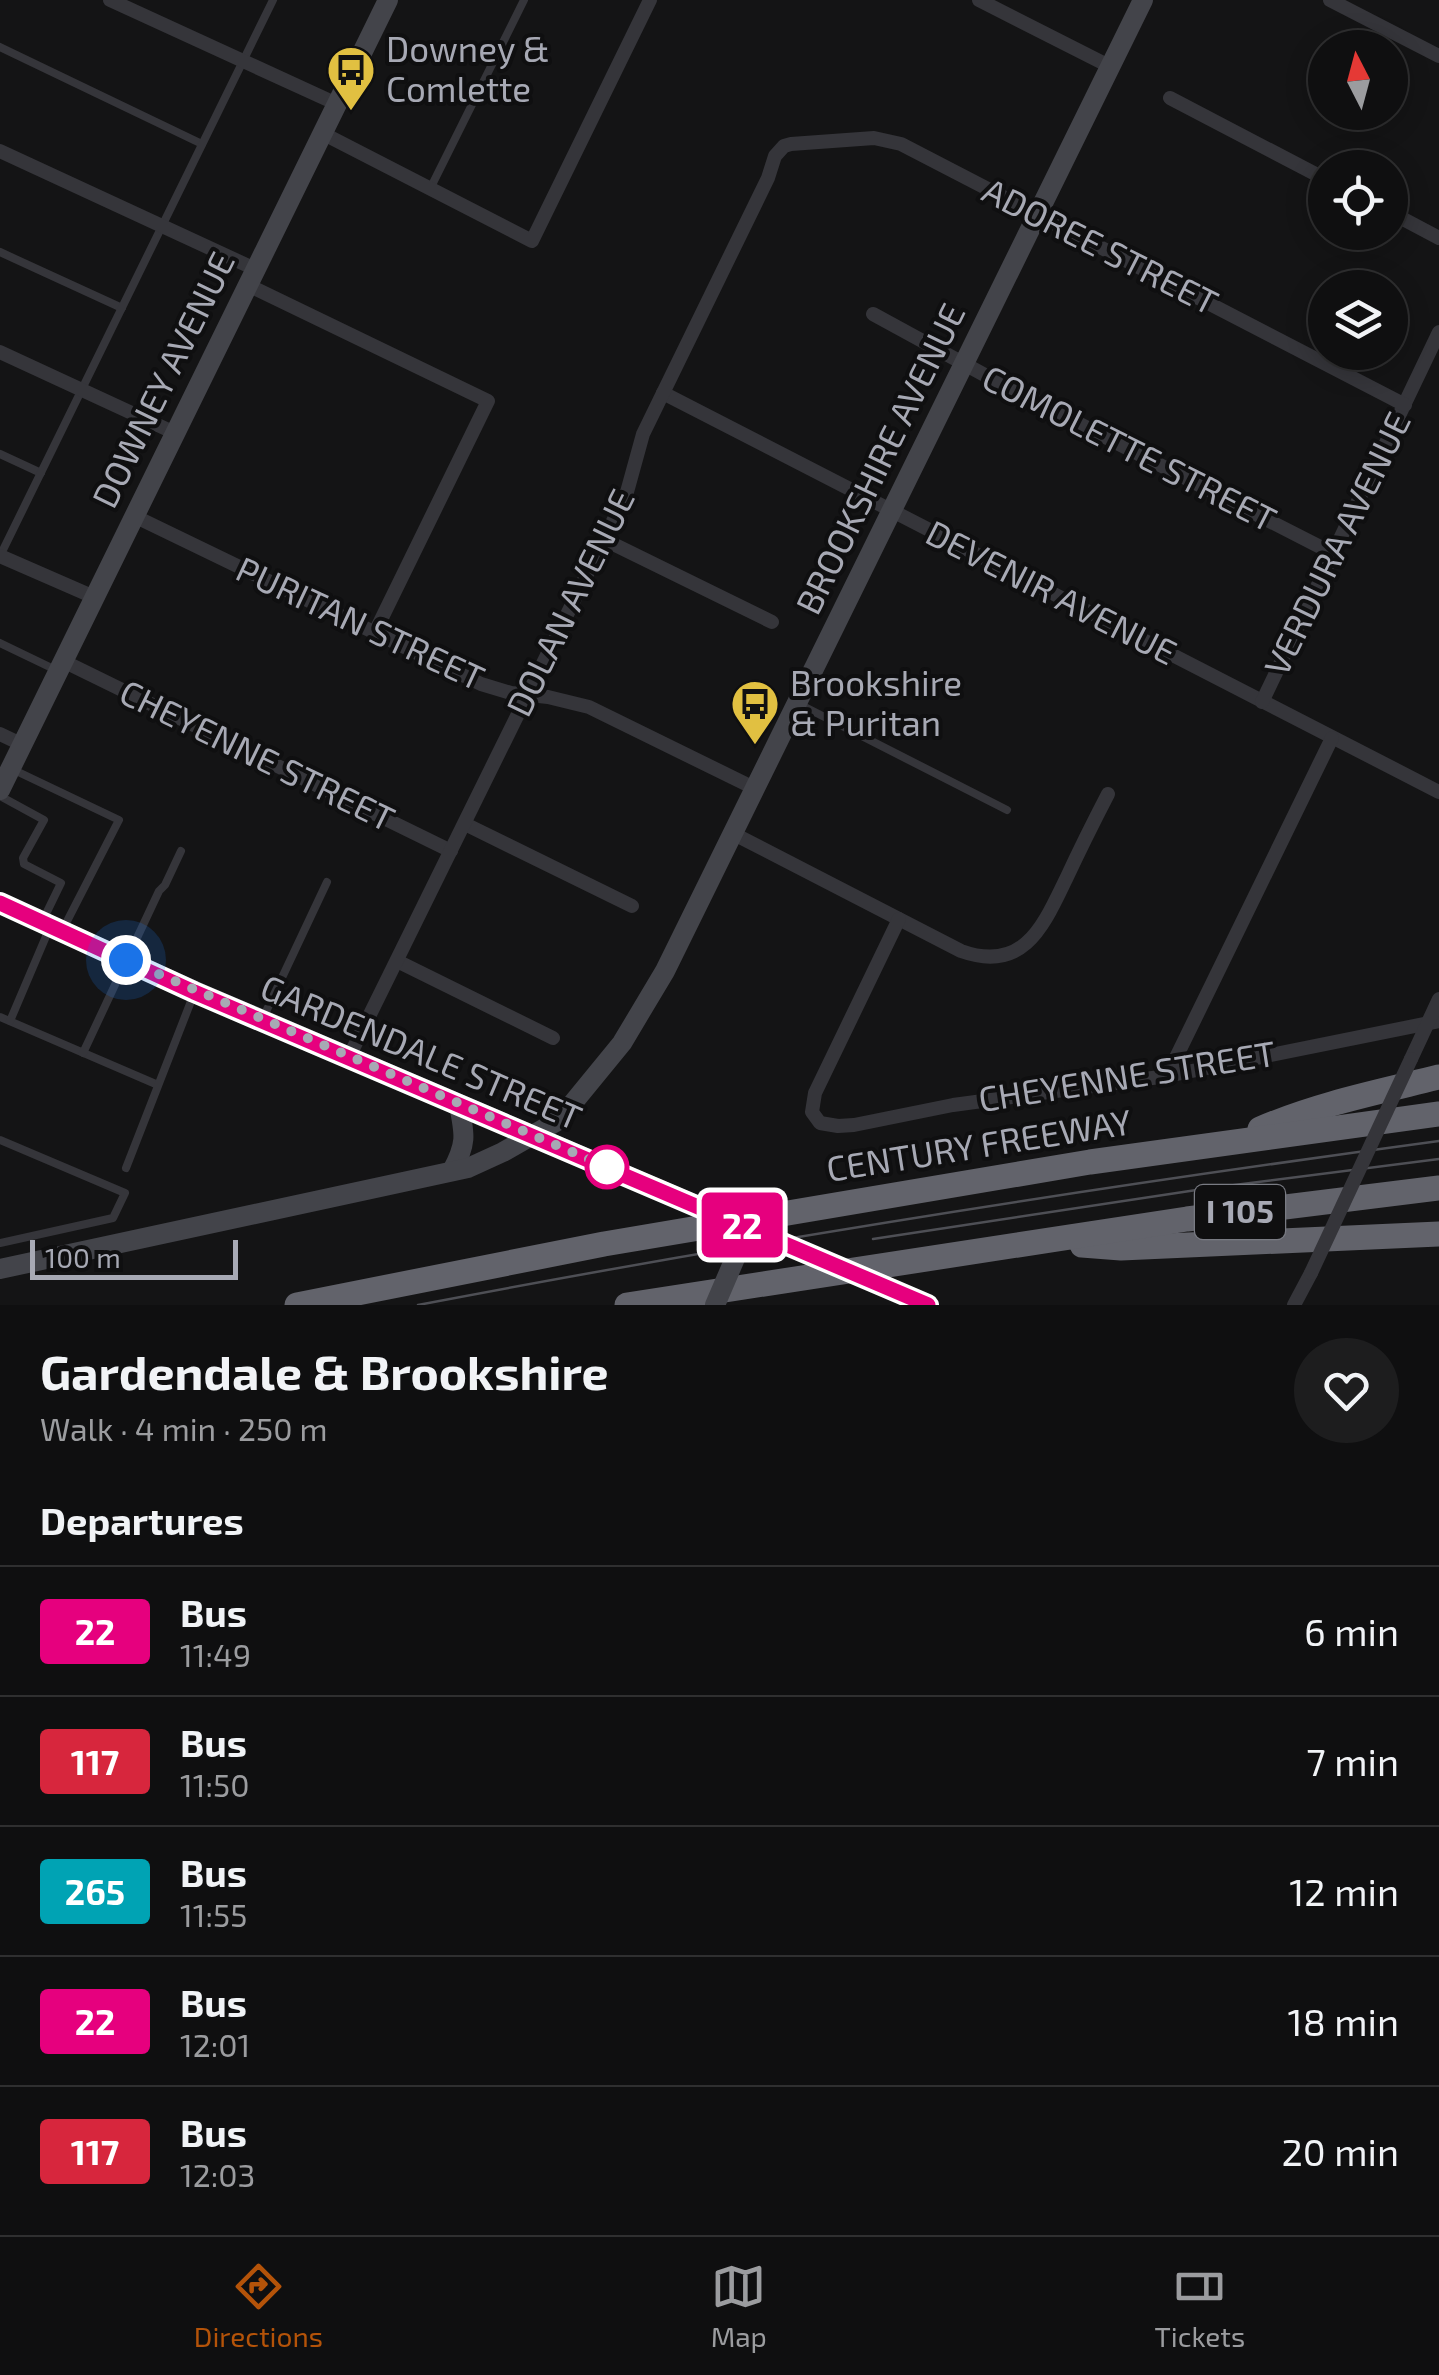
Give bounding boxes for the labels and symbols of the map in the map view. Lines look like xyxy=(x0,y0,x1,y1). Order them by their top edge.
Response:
place label: Downey & Comlette xyxy=(386,27,549,109)
north arrow xyxy=(1308,30,1408,130)
bus stop icon: Downey & Comlette xyxy=(325,44,377,112)
street label: ADOREE STREET xyxy=(976,168,1225,323)
street label: DOWNEY AVENUE xyxy=(82,244,242,514)
street label: BROOKSHIRE AVENUE xyxy=(786,296,973,620)
street label: COMOLETTE STREET xyxy=(976,355,1284,539)
street label: VERDURA AVENUE xyxy=(1254,405,1418,682)
street label: DOLAN AVENUE xyxy=(496,482,642,722)
street label: DEVENIR AVENUE xyxy=(920,510,1184,672)
street label: PURITAN STREET xyxy=(230,546,491,698)
place label: Brookshire & Puritan xyxy=(790,661,962,743)
street label: CHEYENNE STREET xyxy=(114,670,402,839)
bus stop icon: Brookshire & Puritan xyxy=(729,678,781,746)
your location xyxy=(101,935,151,985)
street label: GARDENDALE STREET xyxy=(255,965,588,1138)
street label: CHEYENNE STREET xyxy=(975,1031,1278,1119)
street label: CENTURY FREEWAY xyxy=(823,1099,1134,1189)
unlabelled marker xyxy=(586,1146,628,1188)
road number: I 105 xyxy=(1195,1185,1285,1239)
line badge: 22 xyxy=(697,1192,787,1258)
scale bar xyxy=(30,1235,238,1280)

